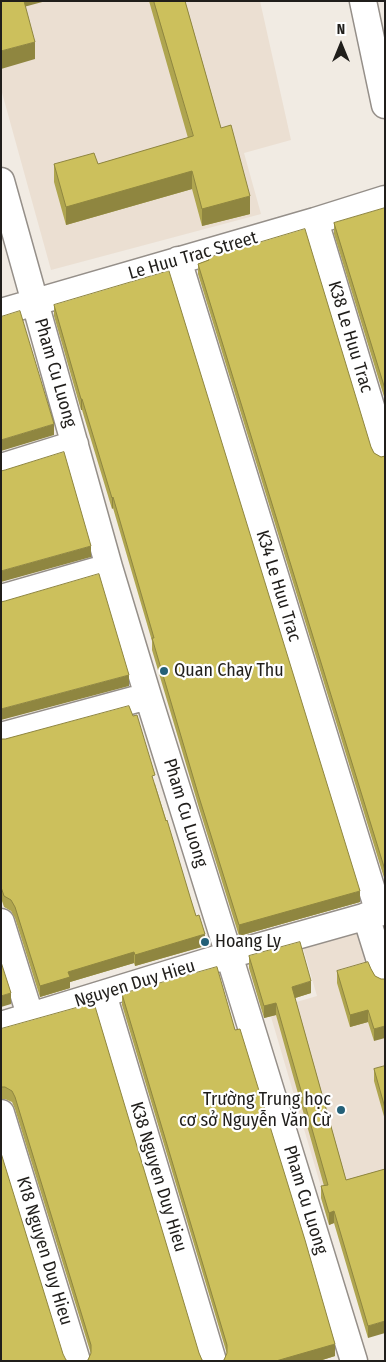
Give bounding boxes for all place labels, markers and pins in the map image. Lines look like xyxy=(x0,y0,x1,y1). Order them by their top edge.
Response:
place label: Quan Chay Thu xyxy=(174,660,284,682)
marker: Quan Chay Thu xyxy=(158,665,170,677)
place label: Hoang Ly xyxy=(215,931,281,953)
marker: Hoang Ly xyxy=(199,936,211,948)
place label: Trường Trung học cơ sở Nguyễn Văn Cừ xyxy=(179,1089,331,1132)
marker: Trường Trung học cơ sở Nguyễn Văn Cừ xyxy=(335,1104,347,1116)

